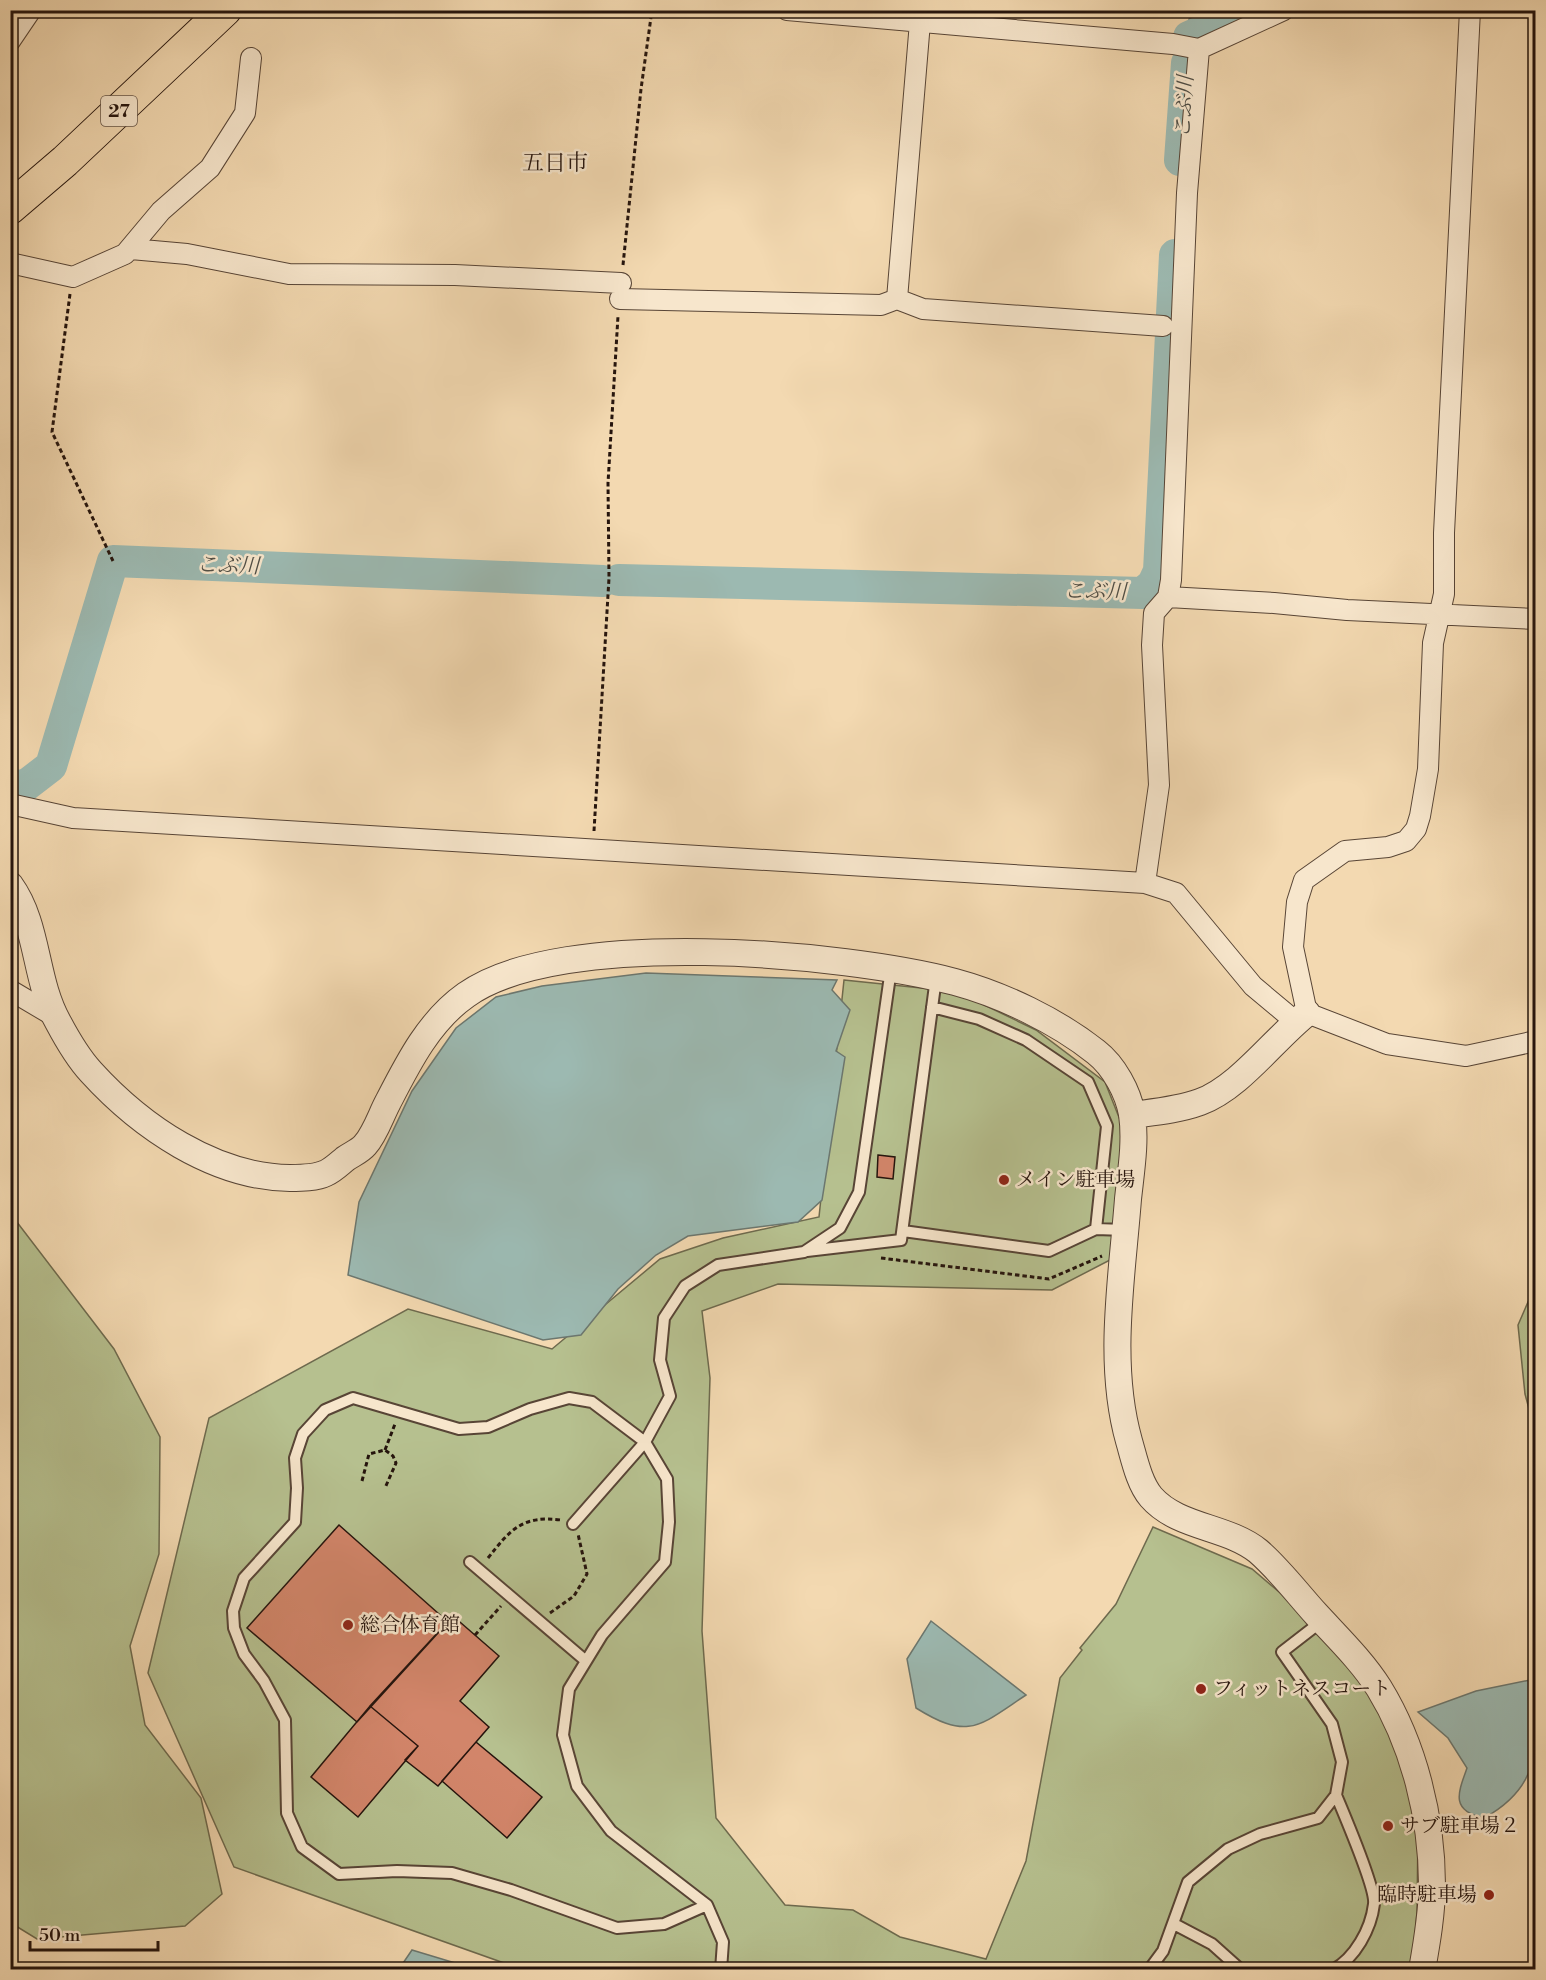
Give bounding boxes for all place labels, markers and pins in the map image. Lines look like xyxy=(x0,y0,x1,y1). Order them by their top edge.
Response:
place label: メイン駐車場 xyxy=(1016,1168,1136,1193)
marker: メイン駐車場 xyxy=(997,1173,1011,1187)
place label: 総合体育館 xyxy=(360,1613,460,1638)
marker: 総合体育館 xyxy=(341,1618,355,1632)
place label: フィットネスコート xyxy=(1213,1677,1391,1702)
marker: フィットネスコート xyxy=(1194,1682,1208,1696)
place label: サブ駐車場２ xyxy=(1400,1814,1520,1839)
marker: サブ駐車場２ xyxy=(1381,1819,1395,1833)
place label: 臨時駐車場 xyxy=(1377,1883,1477,1908)
marker: 臨時駐車場 xyxy=(1482,1888,1496,1902)

